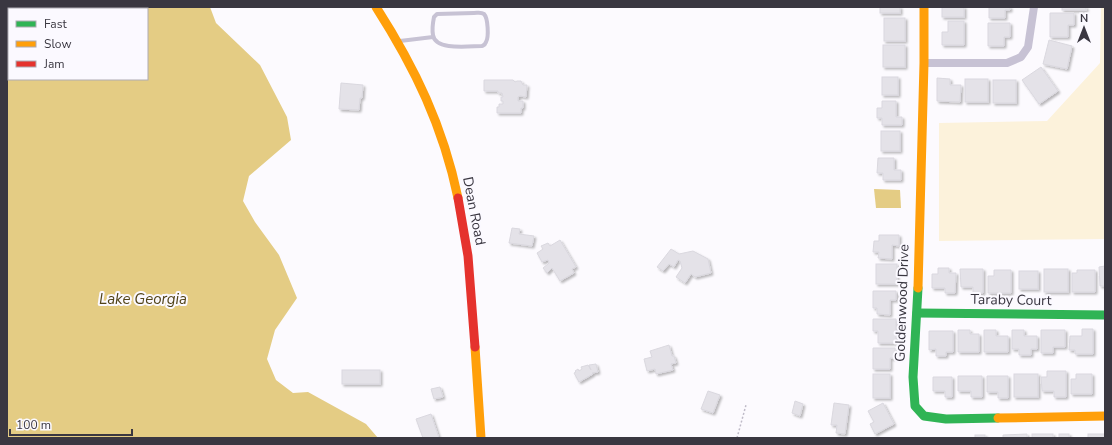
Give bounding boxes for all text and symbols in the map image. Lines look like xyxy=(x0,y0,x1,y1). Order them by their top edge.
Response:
legend xyxy=(8,8,148,80)
north arrow xyxy=(1064,8,1104,48)
text: N xyxy=(1080,11,1088,26)
text: Fast xyxy=(44,16,67,32)
text: Slow xyxy=(44,36,72,52)
text: Jam xyxy=(43,56,65,72)
street label: Dean Road xyxy=(458,175,490,247)
street label: Goldenwood Drive xyxy=(890,244,914,362)
water label: Lake Georgia xyxy=(99,289,187,309)
street label: Taraby Court xyxy=(970,290,1052,310)
scale bar xyxy=(10,411,132,437)
text: 100 m xyxy=(16,417,51,433)

